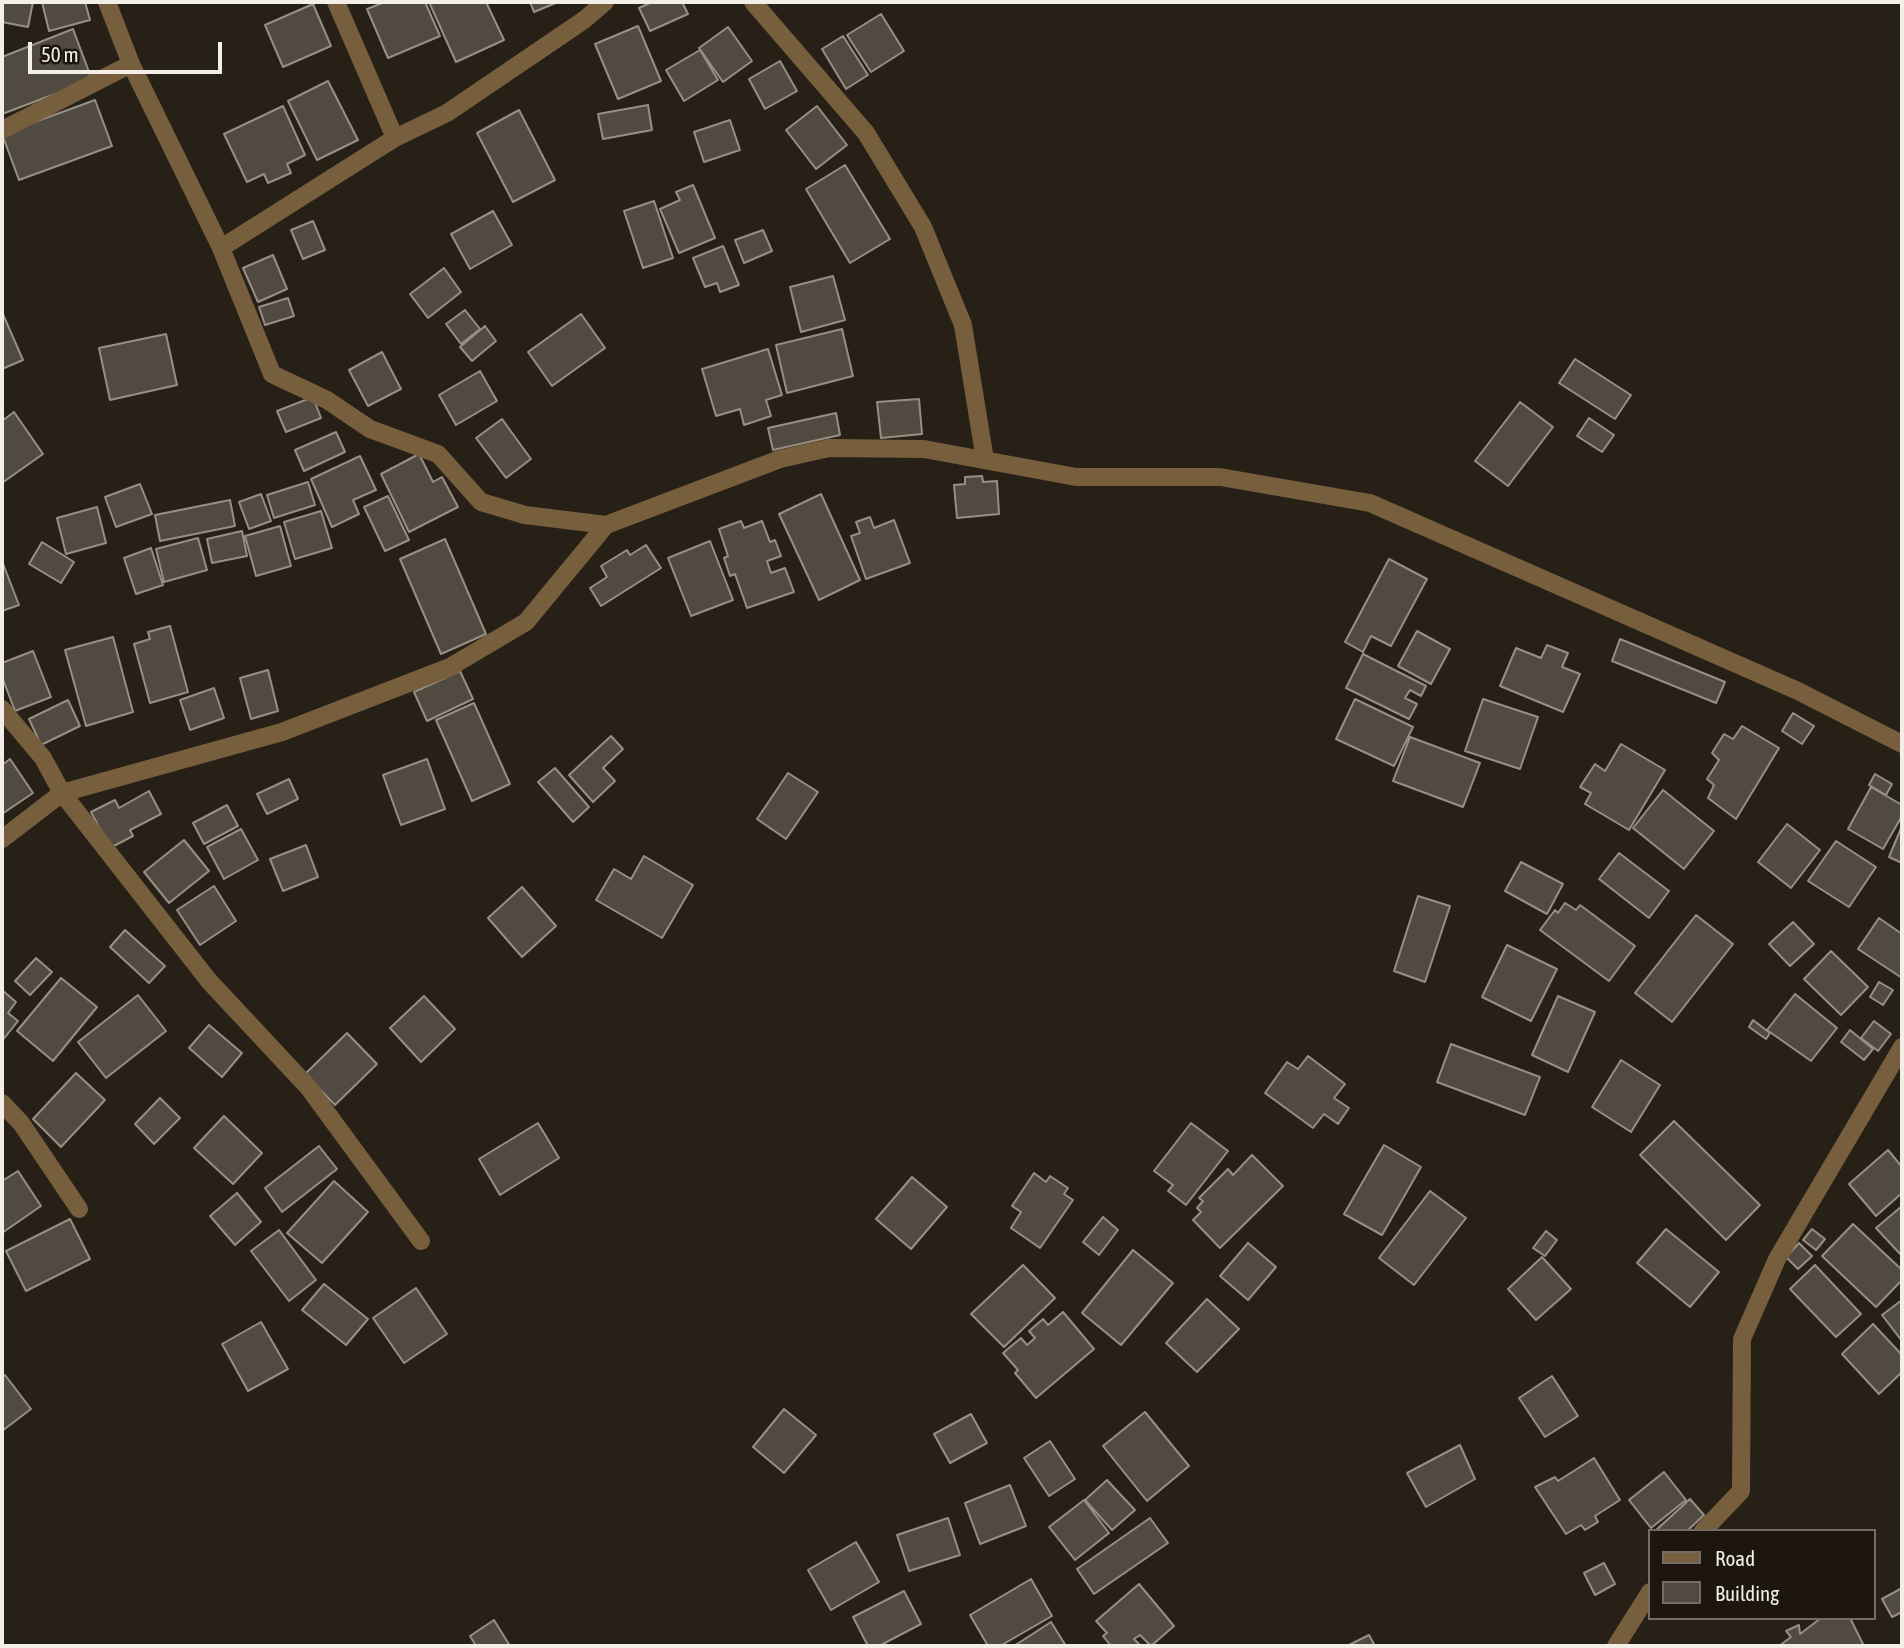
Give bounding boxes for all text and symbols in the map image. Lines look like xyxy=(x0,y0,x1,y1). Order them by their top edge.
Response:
scale bar xyxy=(32,28,226,72)
text: 50 m xyxy=(41,42,79,66)
legend xyxy=(1648,1529,1876,1620)
text: Road xyxy=(1715,1546,1755,1570)
text: Building xyxy=(1715,1581,1779,1605)

